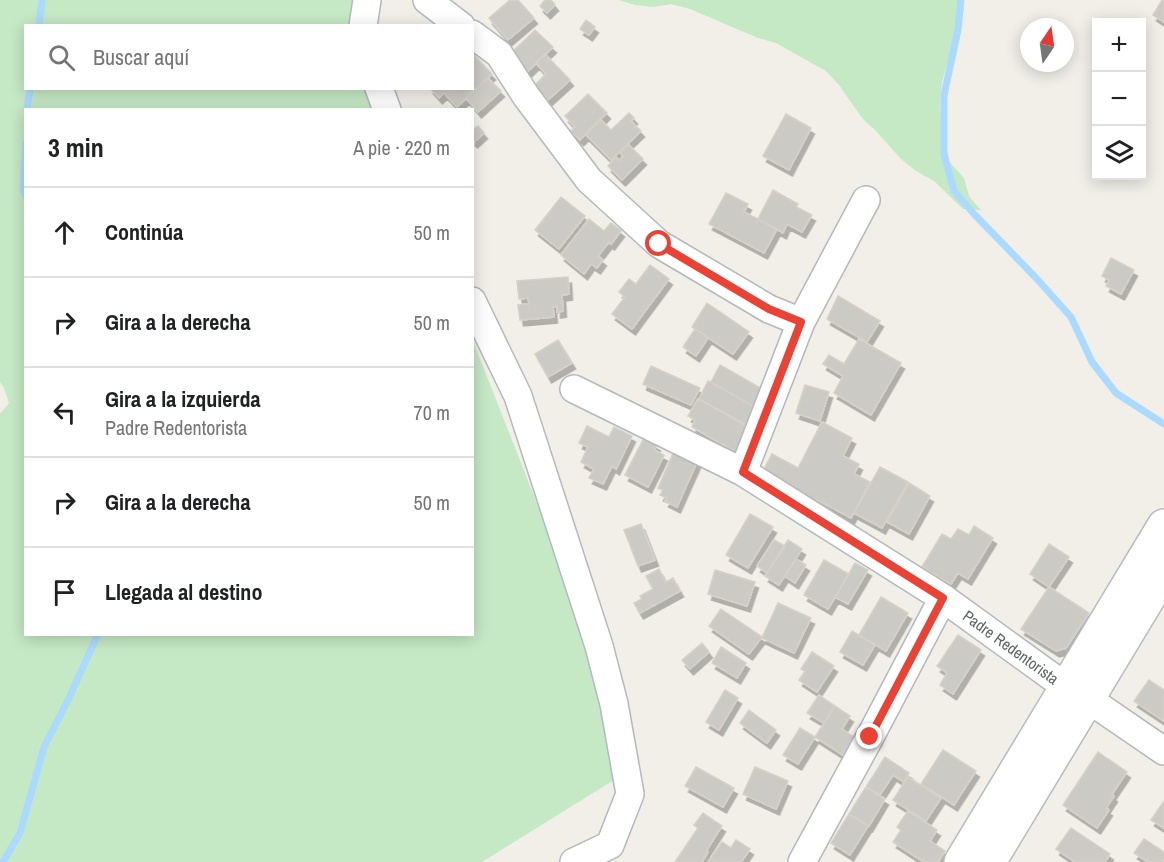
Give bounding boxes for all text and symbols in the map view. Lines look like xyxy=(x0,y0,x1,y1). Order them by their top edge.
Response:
north arrow xyxy=(1020,18,1074,72)
map controls xyxy=(1092,18,1146,180)
button: + xyxy=(1092,18,1146,72)
search box xyxy=(24,24,474,90)
icon: search xyxy=(45,41,78,74)
text: Buscar aquí xyxy=(93,42,189,72)
button: − xyxy=(1092,72,1146,126)
button: layers xyxy=(1092,126,1146,180)
text: 3 min xyxy=(48,130,104,165)
text: A pie · 220 m xyxy=(353,134,450,161)
icon: ahead xyxy=(48,216,81,249)
text: Continúa xyxy=(105,217,183,247)
text: 50 m xyxy=(414,219,450,246)
route start xyxy=(645,230,671,256)
icon: right xyxy=(48,306,81,339)
text: Gira a la derecha xyxy=(105,307,250,337)
text: 50 m xyxy=(414,309,450,336)
text: Gira a la izquierda xyxy=(105,384,260,414)
icon: left xyxy=(48,396,81,429)
text: 70 m xyxy=(414,399,450,426)
text: Padre Redentorista xyxy=(105,414,247,441)
icon: right xyxy=(48,486,81,519)
text: Gira a la derecha xyxy=(105,487,250,517)
text: 50 m xyxy=(414,489,450,516)
icon: arrive xyxy=(48,576,81,609)
text: Llegada al destino xyxy=(105,577,262,607)
street label: Padre Redentorista xyxy=(959,605,1064,690)
route end xyxy=(856,723,882,749)

